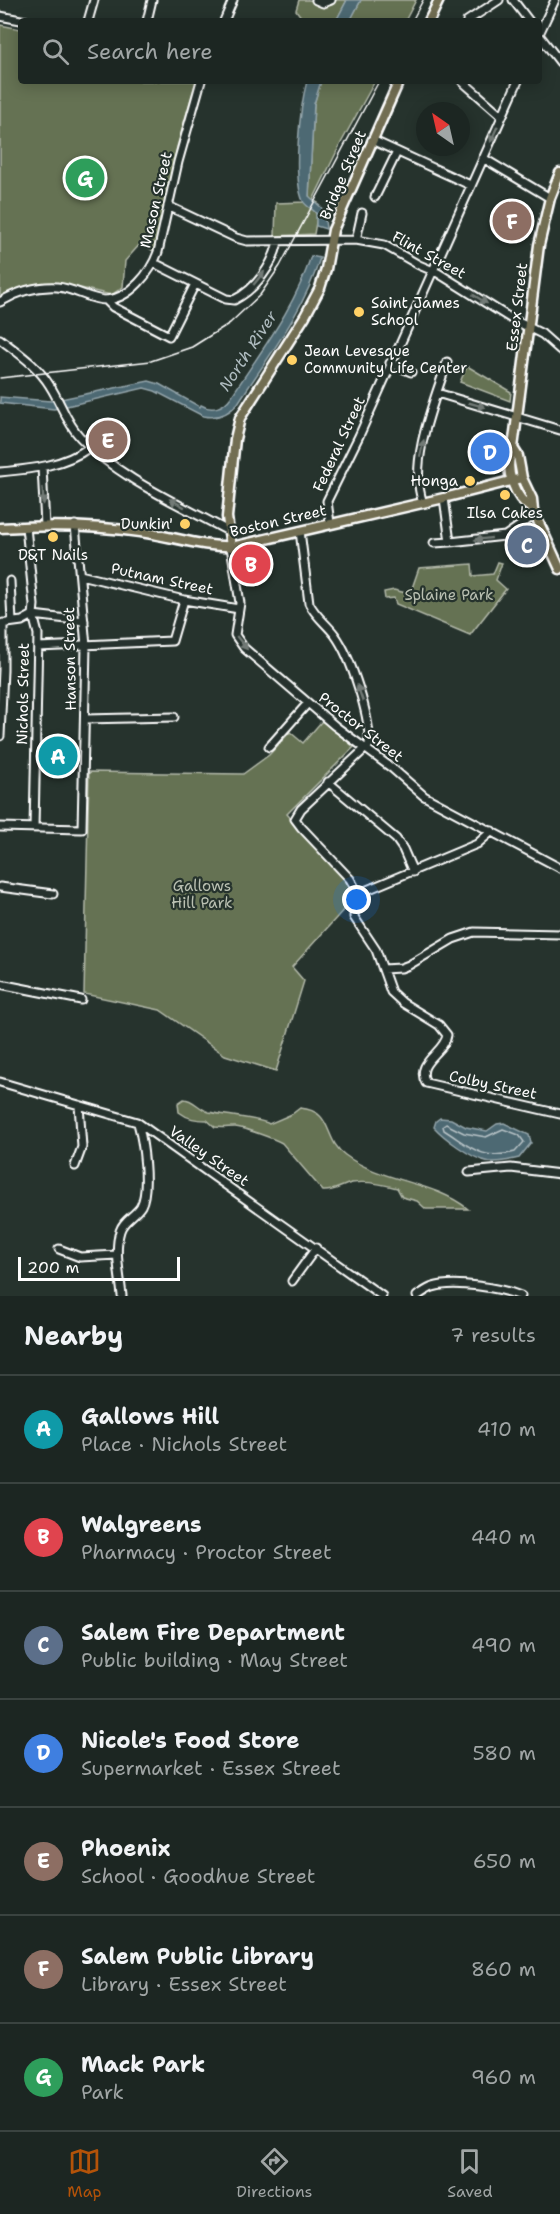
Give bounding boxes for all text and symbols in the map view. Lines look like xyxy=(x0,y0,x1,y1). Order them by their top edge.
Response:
search box xyxy=(18,18,542,84)
icon: search xyxy=(39,35,72,68)
text: Search here xyxy=(87,37,213,66)
north arrow xyxy=(416,102,470,156)
one-way arrow xyxy=(489,126,498,143)
street label: Bridge Street xyxy=(315,127,371,223)
street label: Mason Street xyxy=(135,150,177,250)
pin: G xyxy=(66,156,104,201)
pin: F xyxy=(492,198,532,244)
street label: Flint Street xyxy=(389,227,469,283)
street label: Essex Street xyxy=(502,262,532,352)
one-way arrow xyxy=(253,270,265,285)
place label: Saint James School xyxy=(371,293,460,330)
one-way arrow xyxy=(471,294,488,305)
marker: Saint James School xyxy=(352,305,366,319)
water label: North River xyxy=(214,306,282,395)
place label: Jean Levesque Community Life Center xyxy=(304,341,467,378)
marker: Jean Levesque Community Life Center xyxy=(285,353,299,367)
street label: Federal Street xyxy=(308,393,370,495)
one-way arrow xyxy=(468,401,486,410)
pin: E xyxy=(88,418,128,462)
pin: D xyxy=(470,430,510,474)
one-way arrow xyxy=(418,439,428,457)
place label: Honga xyxy=(411,471,459,491)
marker: Honga xyxy=(463,474,477,488)
one-way arrow xyxy=(39,487,48,506)
marker: Ilsa Cakes xyxy=(498,488,512,502)
one-way arrow xyxy=(168,498,185,508)
street label: Boston Street xyxy=(228,500,328,542)
place label: Ilsa Cakes xyxy=(467,503,543,523)
place label: Dunkin' xyxy=(121,514,173,534)
marker: Dunkin' xyxy=(178,517,192,531)
pin: C xyxy=(508,522,546,568)
marker: D&T Nails xyxy=(46,530,60,544)
one-way arrow xyxy=(474,534,493,544)
pin: B xyxy=(232,542,270,586)
place label: D&T Nails xyxy=(18,545,88,565)
street label: Putnam Street xyxy=(109,558,215,600)
park label: Splaine Park xyxy=(404,585,494,605)
street label: Hanson Street xyxy=(59,607,81,711)
one-way arrow xyxy=(235,635,248,651)
street label: Nichols Street xyxy=(12,643,34,745)
one-way arrow xyxy=(354,684,364,702)
street label: Proctor Street xyxy=(315,688,407,766)
pin: A xyxy=(38,734,78,778)
park label: Gallows Hill Park xyxy=(171,876,233,913)
your location xyxy=(342,885,371,914)
street label: Colby Street xyxy=(447,1066,539,1104)
street label: Valley Street xyxy=(165,1121,253,1191)
scale bar xyxy=(18,1254,180,1282)
text: 200 m xyxy=(27,1257,79,1278)
text: Nearby xyxy=(24,1318,123,1353)
text: 7 results xyxy=(450,1322,536,1348)
text: Gallows Hill xyxy=(81,1402,219,1431)
text: A xyxy=(36,1416,51,1442)
text: 410 m xyxy=(477,1416,536,1442)
text: Place · Nichols Street xyxy=(81,1431,287,1457)
text: Walgreens xyxy=(81,1510,202,1539)
text: B xyxy=(37,1524,50,1550)
text: 440 m xyxy=(471,1524,536,1550)
text: Pharmacy · Proctor Street xyxy=(81,1539,332,1565)
text: Salem Fire Department xyxy=(81,1618,345,1647)
text: C xyxy=(37,1632,50,1658)
text: 490 m xyxy=(471,1632,536,1658)
text: Public building · May Street xyxy=(81,1647,348,1673)
text: Nicole's Food Store xyxy=(81,1726,300,1755)
text: D xyxy=(36,1740,51,1766)
text: 580 m xyxy=(473,1740,536,1766)
text: Supermarket · Essex Street xyxy=(81,1755,341,1781)
text: Phoenix xyxy=(81,1834,170,1863)
text: E xyxy=(37,1848,50,1874)
text: 650 m xyxy=(473,1848,536,1874)
text: School · Goodhue Street xyxy=(81,1863,316,1889)
text: Salem Public Library xyxy=(81,1942,314,1971)
text: F xyxy=(38,1956,49,1982)
text: 860 m xyxy=(471,1956,536,1982)
text: Library · Essex Street xyxy=(81,1971,287,1997)
text: Mack Park xyxy=(81,2050,205,2079)
text: G xyxy=(35,2064,52,2090)
text: 960 m xyxy=(471,2064,536,2090)
text: Park xyxy=(81,2079,124,2105)
tab: Map xyxy=(67,2145,102,2202)
tab: Directions xyxy=(236,2145,313,2202)
tab: Saved xyxy=(447,2145,493,2202)

